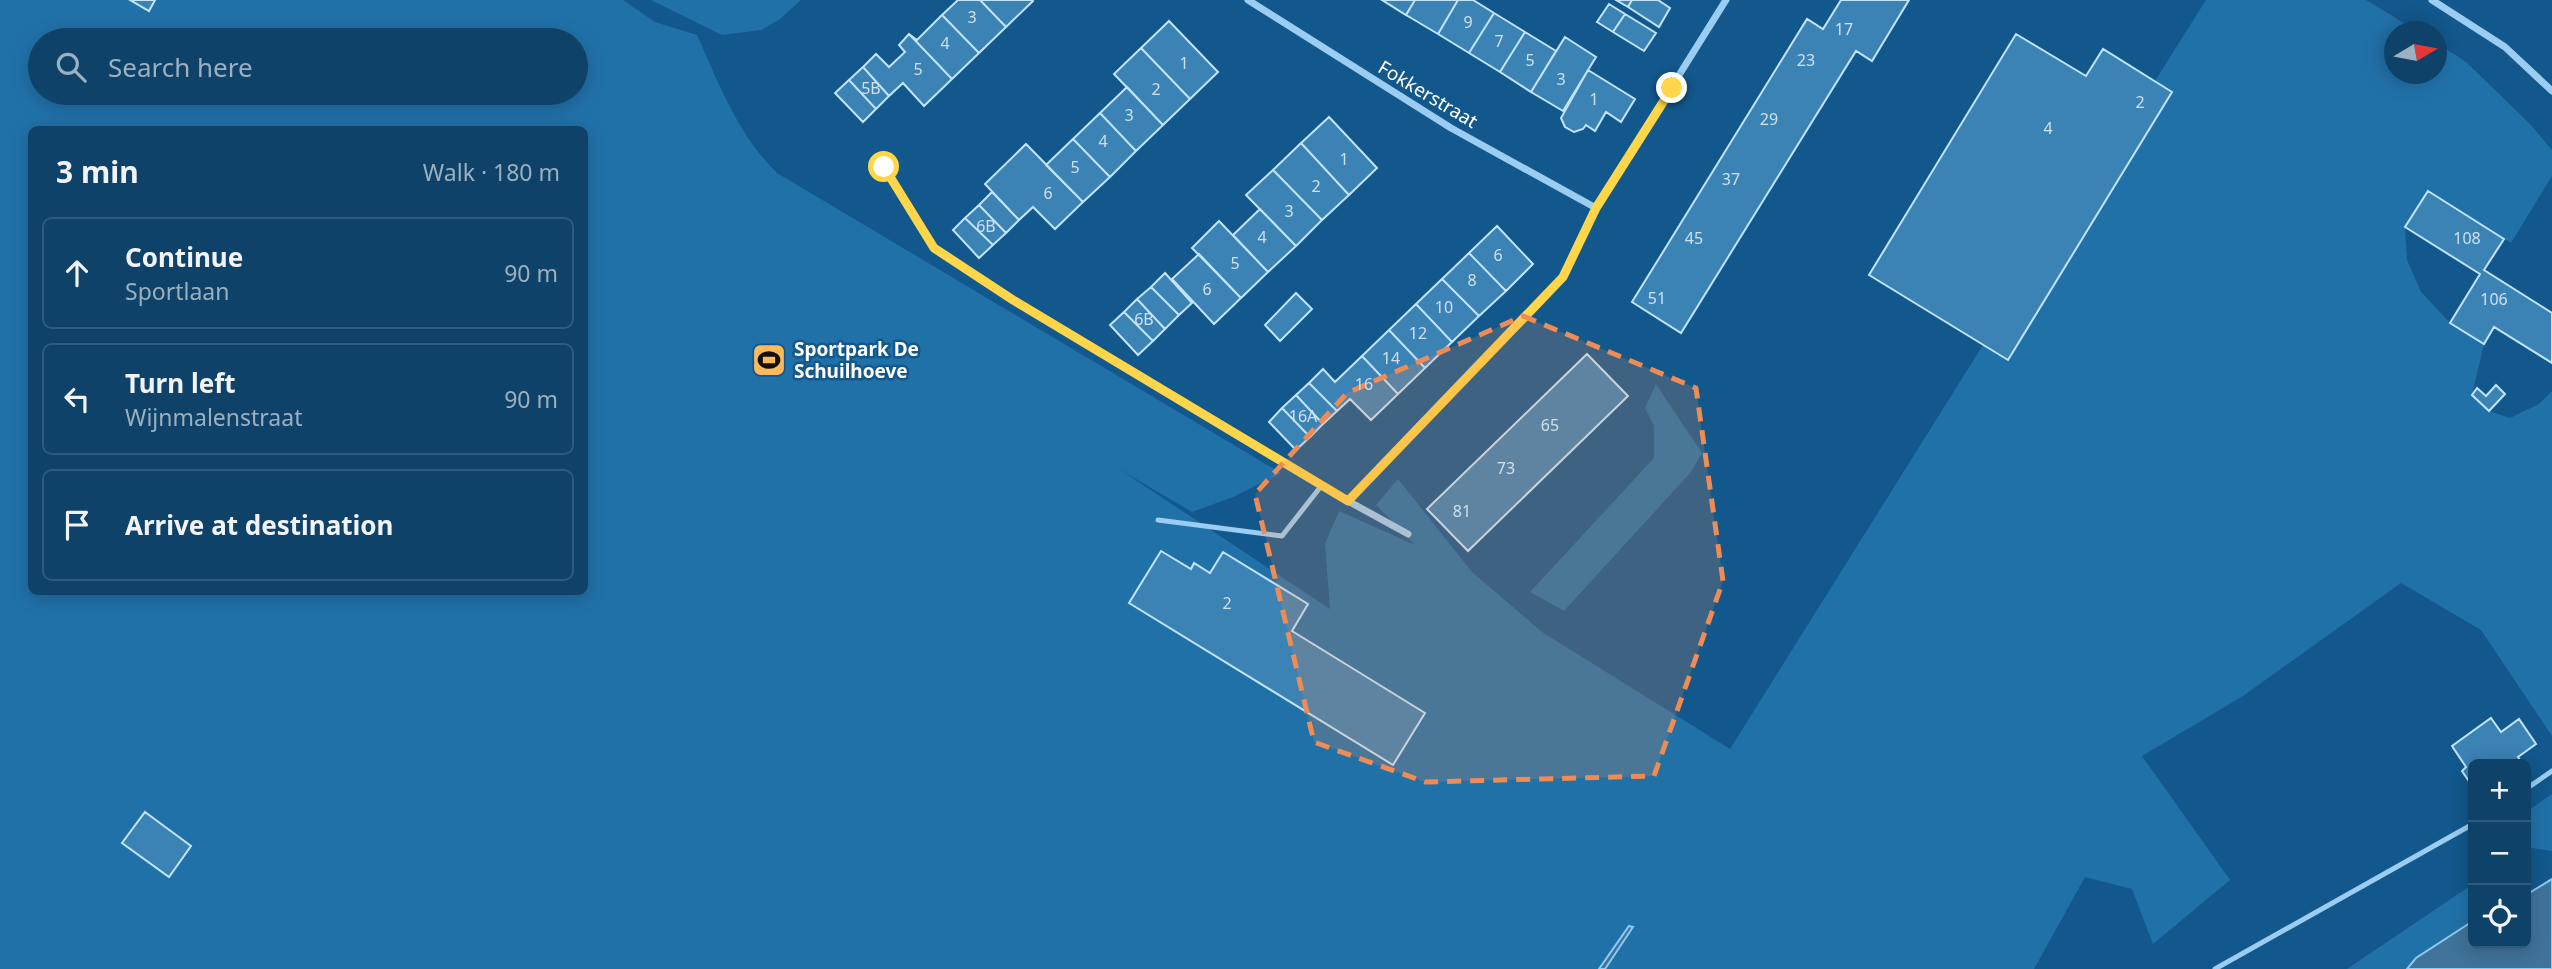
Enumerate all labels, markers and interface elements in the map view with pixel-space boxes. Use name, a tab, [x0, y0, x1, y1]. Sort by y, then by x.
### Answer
house number: 3	[967, 6, 977, 28]
house number: 9	[1463, 11, 1473, 33]
house number: 17	[1835, 18, 1853, 40]
north arrow	[2384, 21, 2447, 84]
search box	[28, 28, 588, 105]
house number: 7	[1494, 30, 1504, 52]
house number: 4	[940, 32, 950, 54]
icon: search	[52, 48, 90, 86]
text: Search here	[108, 49, 253, 85]
house number: 5	[1525, 49, 1535, 71]
house number: 23	[1797, 49, 1815, 71]
house number: 1	[1179, 52, 1189, 74]
street label: Fokkerstraat	[1373, 54, 1483, 134]
house number: 5	[913, 58, 923, 80]
house number: 3	[1556, 68, 1566, 90]
route end	[1656, 72, 1687, 103]
house number: 5B	[861, 77, 881, 99]
house number: 2	[1151, 78, 1161, 100]
house number: 1	[1589, 88, 1599, 110]
house number: 2	[2135, 91, 2145, 113]
house number: 3	[1124, 104, 1134, 126]
house number: 29	[1760, 108, 1778, 130]
house number: 4	[2043, 117, 2053, 139]
house number: 4	[1098, 130, 1108, 152]
house number: 1	[1339, 148, 1349, 170]
text: 3 min	[56, 151, 139, 192]
route start	[868, 151, 899, 182]
text: Walk · 180 m	[423, 156, 560, 188]
house number: 5	[1070, 156, 1080, 178]
house number: 37	[1722, 168, 1740, 190]
house number: 2	[1311, 175, 1321, 197]
house number: 6	[1043, 182, 1053, 204]
house number: 3	[1284, 200, 1294, 222]
house number: 6B	[976, 215, 996, 237]
house number: 4	[1257, 226, 1267, 248]
house number: 45	[1685, 227, 1703, 249]
house number: 108	[2453, 227, 2481, 249]
text: Continue	[125, 239, 243, 275]
house number: 6	[1493, 244, 1503, 266]
house number: 5	[1230, 252, 1240, 274]
icon: ahead	[58, 254, 96, 292]
text: 90 m	[504, 257, 558, 289]
house number: 8	[1467, 269, 1477, 291]
text: Sportlaan	[125, 275, 229, 307]
house number: 6	[1202, 278, 1212, 300]
house number: 51	[1648, 287, 1666, 309]
house number: 106	[2480, 288, 2508, 310]
house number: 10	[1435, 296, 1453, 318]
house number: 6B	[1134, 308, 1154, 330]
house number: 12	[1409, 322, 1427, 344]
place label: Sportpark De Schuilhoeve	[794, 336, 919, 384]
sports icon: Sportpark De Schuilhoeve	[750, 341, 788, 379]
house number: 14	[1382, 347, 1400, 369]
text: Turn left	[125, 365, 236, 401]
house number: 16	[1355, 373, 1373, 395]
icon: left	[58, 380, 96, 418]
text: 90 m	[504, 383, 558, 415]
text: Wijnmalenstraat	[125, 401, 302, 433]
house number: 16A	[1289, 405, 1318, 427]
house number: 65	[1541, 414, 1559, 436]
house number: 73	[1497, 457, 1515, 479]
house number: 81	[1453, 500, 1471, 522]
icon: arrive	[58, 506, 96, 544]
text: Arrive at destination	[125, 507, 394, 543]
house number: 2	[1222, 592, 1232, 614]
map controls	[2468, 759, 2531, 948]
button: +	[2468, 759, 2531, 822]
button: −	[2468, 822, 2531, 885]
button: locate	[2468, 885, 2531, 948]

